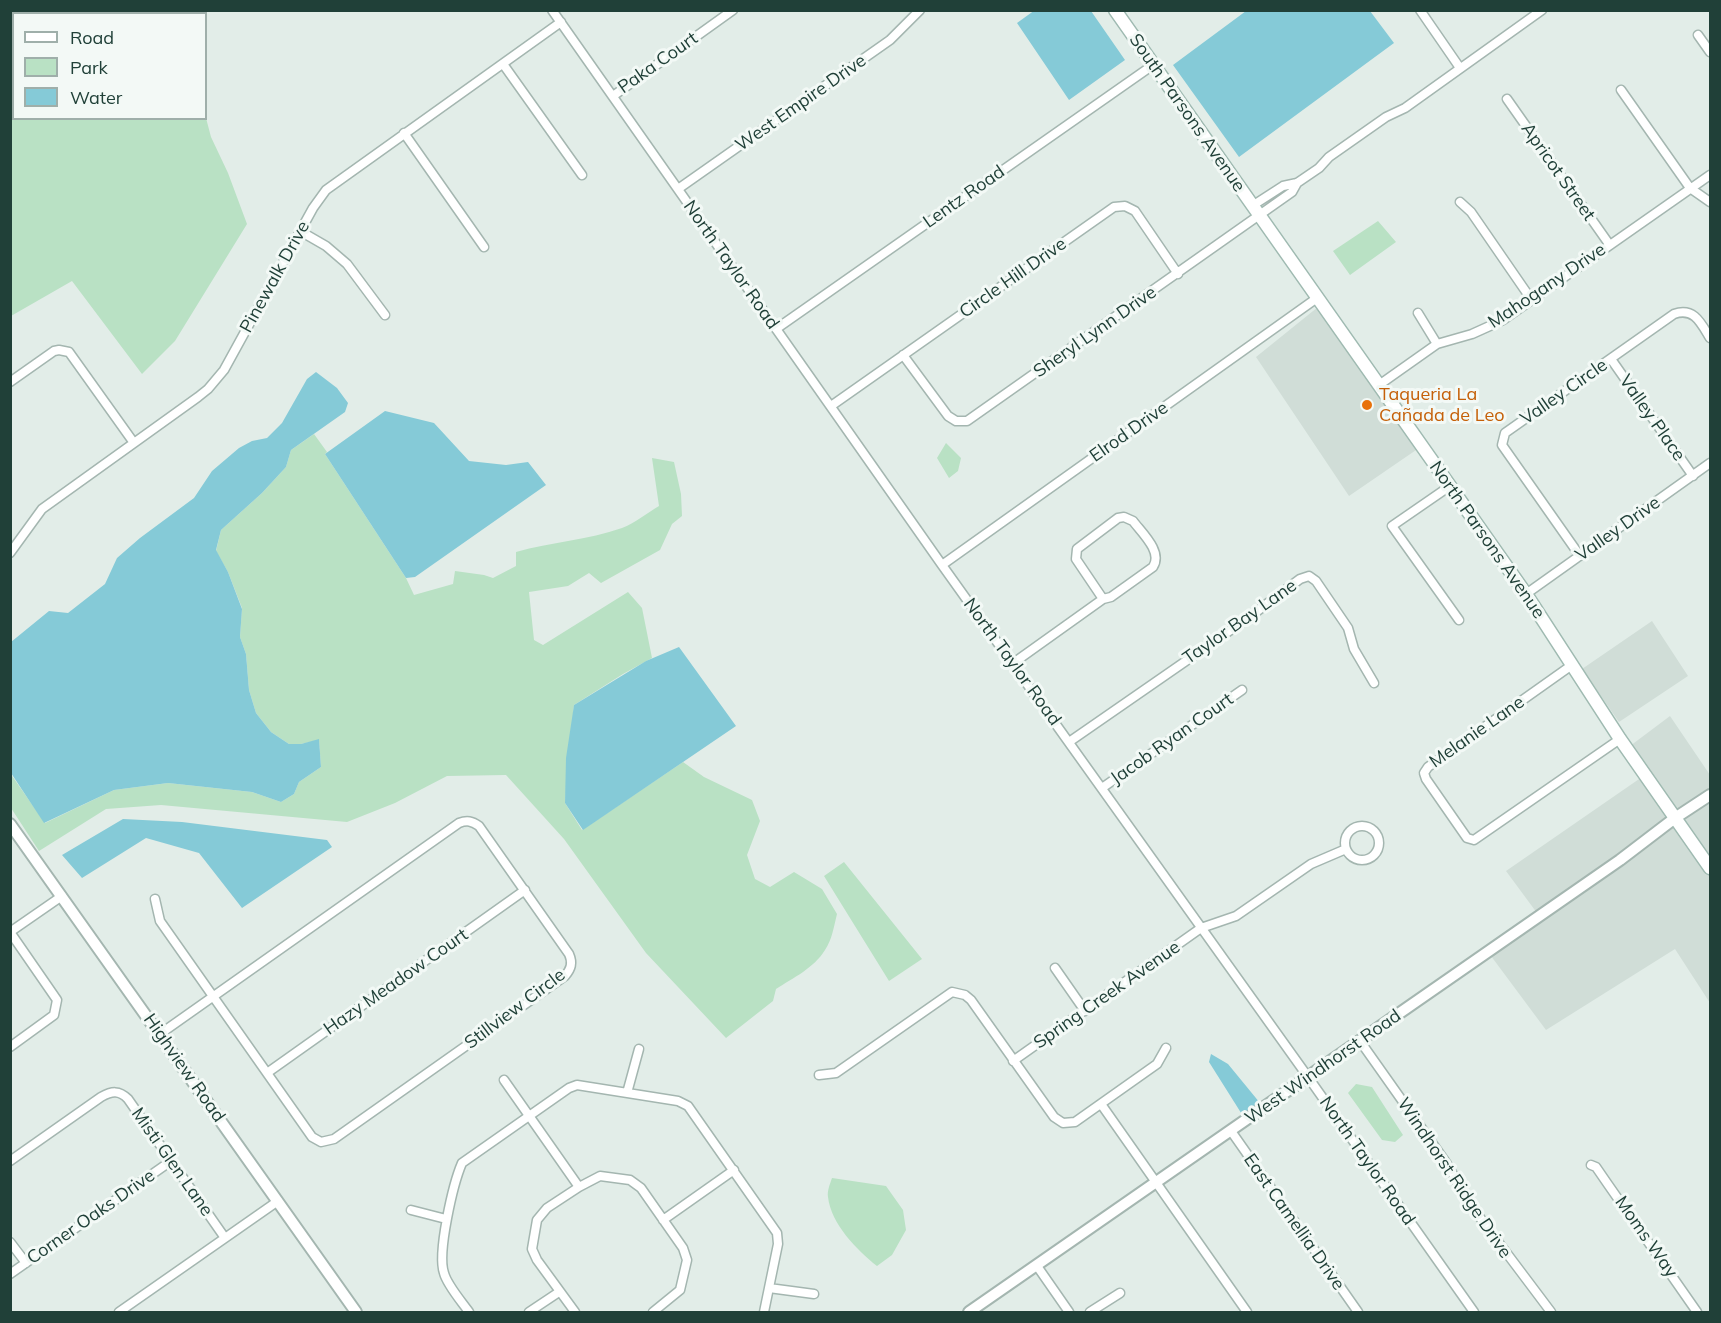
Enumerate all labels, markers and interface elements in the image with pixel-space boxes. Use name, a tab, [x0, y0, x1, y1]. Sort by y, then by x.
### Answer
legend	[12, 12, 207, 120]
text: Road	[70, 26, 114, 49]
street label: Paka Court	[614, 28, 702, 98]
street label: South Parsons Avenue	[1124, 30, 1250, 196]
street label: West Empire Drive	[732, 50, 870, 156]
text: Park	[70, 56, 108, 79]
text: Water	[70, 86, 122, 109]
street label: Apricot Street	[1516, 119, 1600, 225]
street label: Lentz Road	[919, 161, 1009, 233]
street label: North Taylor Road	[679, 197, 783, 333]
street label: Pinewalk Drive	[235, 217, 315, 337]
street label: Circle Hill Drive	[955, 233, 1071, 323]
street label: Mahogany Drive	[1484, 239, 1610, 333]
street label: Sheryl Lynn Drive	[1029, 282, 1161, 382]
street label: Valley Circle	[1517, 354, 1611, 430]
street label: Valley Place	[1614, 371, 1690, 465]
place label: Taqueria La Cañada de Leo	[1379, 384, 1505, 426]
street label: Elrod Drive	[1086, 397, 1172, 467]
marker: Taqueria La Cañada de Leo	[1360, 398, 1374, 412]
street label: North Parsons Avenue	[1425, 457, 1549, 623]
street label: Valley Drive	[1572, 492, 1664, 566]
street label: Taylor Bay Lane	[1179, 575, 1301, 669]
street label: North Taylor Road	[959, 594, 1065, 730]
street label: Jacob Ryan Court	[1107, 689, 1237, 789]
street label: Melanie Lane	[1426, 691, 1528, 773]
street label: Hazy Meadow Court	[320, 924, 472, 1040]
street label: Spring Creek Avenue	[1030, 936, 1184, 1054]
street label: Stillview Circle	[461, 964, 569, 1054]
street label: West Windhorst Road	[1241, 1005, 1405, 1129]
street label: Highview Road	[139, 1010, 229, 1126]
street label: North Taylor Road	[1315, 1093, 1419, 1229]
street label: Windhorst Ridge Drive	[1392, 1094, 1516, 1262]
street label: Misti Glen Lane	[127, 1104, 217, 1220]
street label: East Camellia Drive	[1239, 1150, 1349, 1294]
street label: Corner Oaks Drive	[23, 1165, 159, 1269]
street label: Moms Way	[1610, 1192, 1682, 1282]

